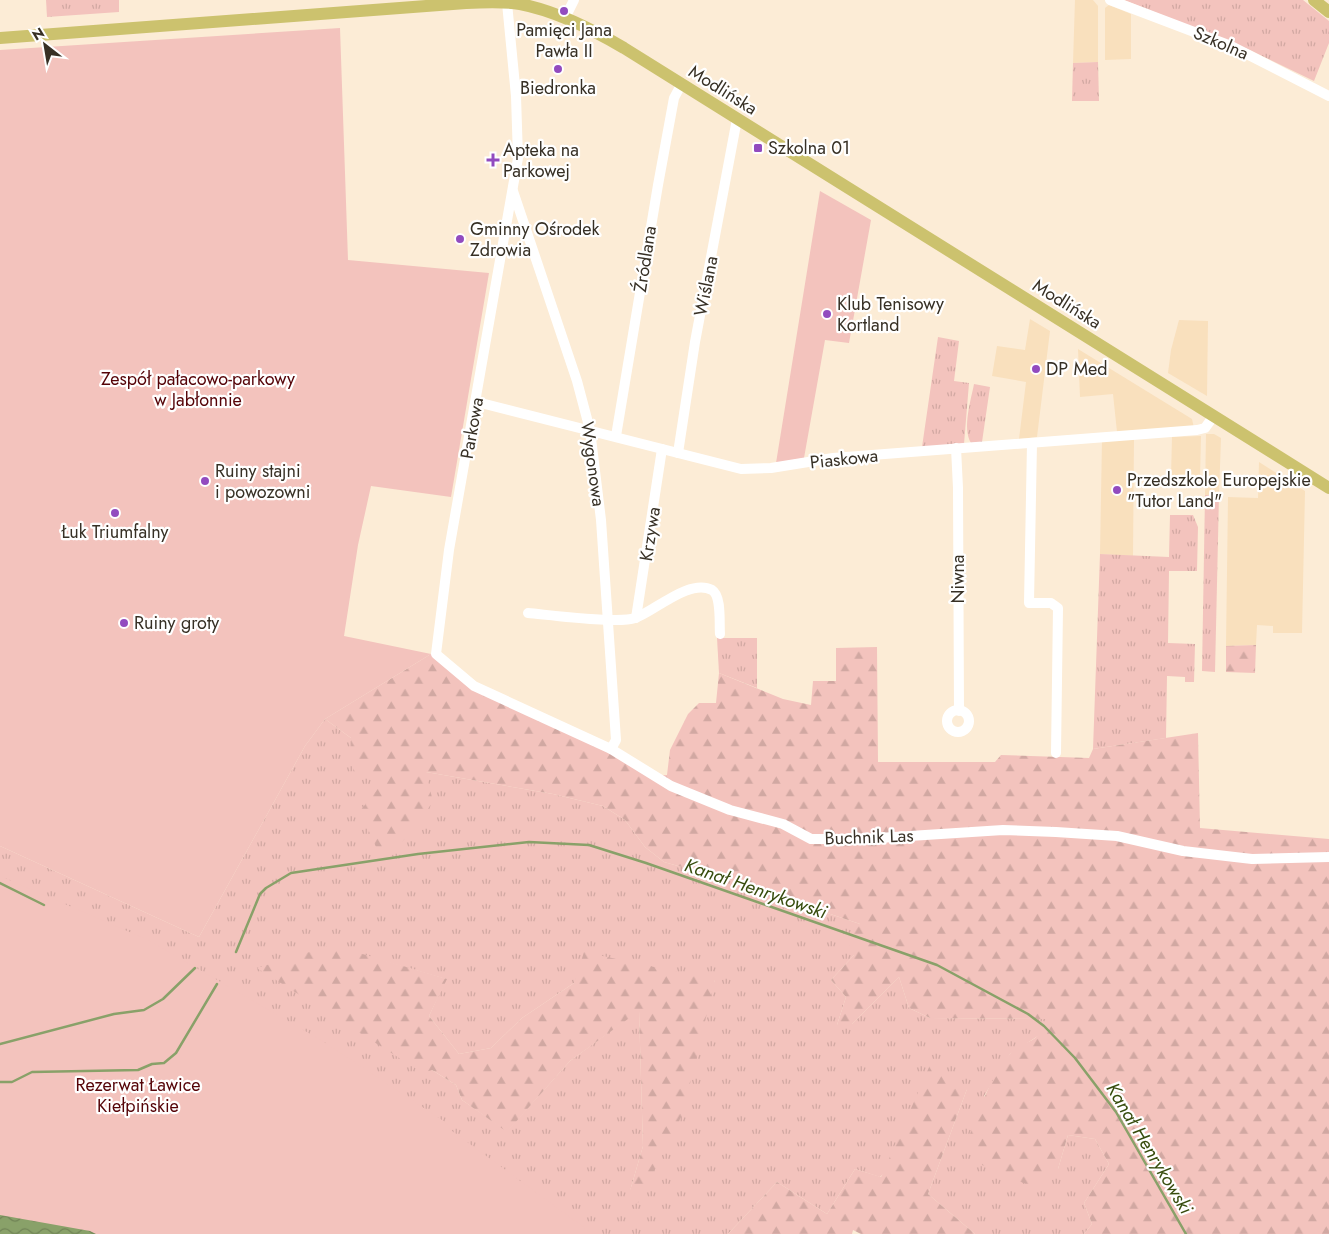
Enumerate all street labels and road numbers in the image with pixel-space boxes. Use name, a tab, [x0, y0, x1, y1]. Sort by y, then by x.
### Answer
street label: Szkolna	[1189, 20, 1253, 66]
street label: Modlińska	[684, 59, 762, 121]
street label: Źródlana	[627, 224, 663, 294]
street label: Wiślana	[687, 254, 725, 318]
street label: Modlińska	[1028, 273, 1106, 335]
street label: Parkowa	[454, 395, 490, 461]
street label: Wygonowa	[574, 420, 612, 508]
street label: Piaskowa	[809, 442, 879, 476]
street label: Krzywa	[633, 505, 667, 563]
street label: Niwna	[945, 555, 971, 603]
street label: Buchnik Las	[824, 822, 914, 852]

